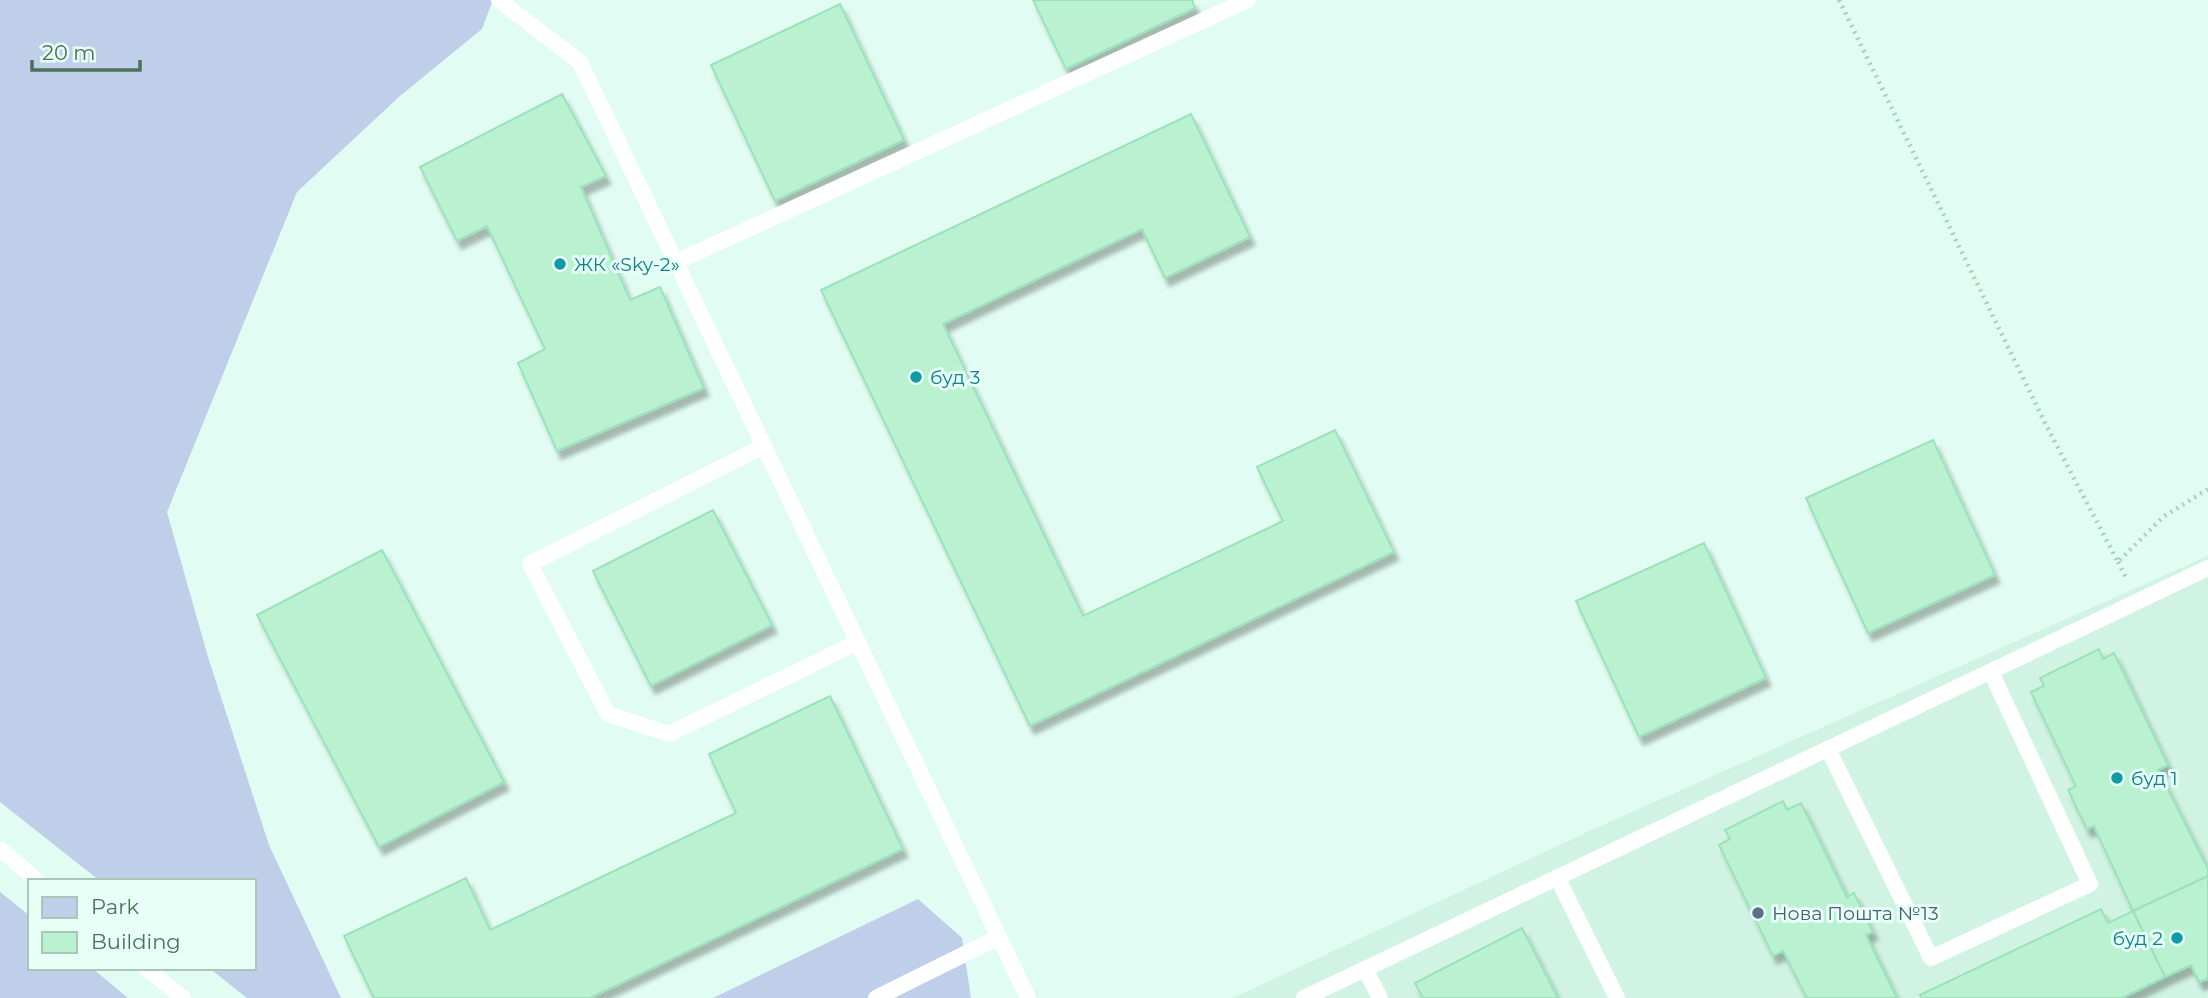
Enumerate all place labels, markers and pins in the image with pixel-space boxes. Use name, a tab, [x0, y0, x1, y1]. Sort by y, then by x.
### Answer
place label: ЖК «Sky-2»	[574, 253, 680, 276]
marker: ЖК «Sky-2»	[552, 256, 568, 272]
place label: буд 3	[930, 366, 980, 389]
marker: буд 3	[908, 369, 924, 385]
place label: буд 1	[2131, 767, 2178, 790]
marker: буд 1	[2109, 770, 2125, 786]
place label: Нова Пошта №13	[1772, 902, 1939, 925]
marker: Нова Пошта №13	[1750, 905, 1766, 921]
place label: буд 2	[2112, 927, 2163, 950]
marker: буд 2	[2169, 930, 2185, 946]

